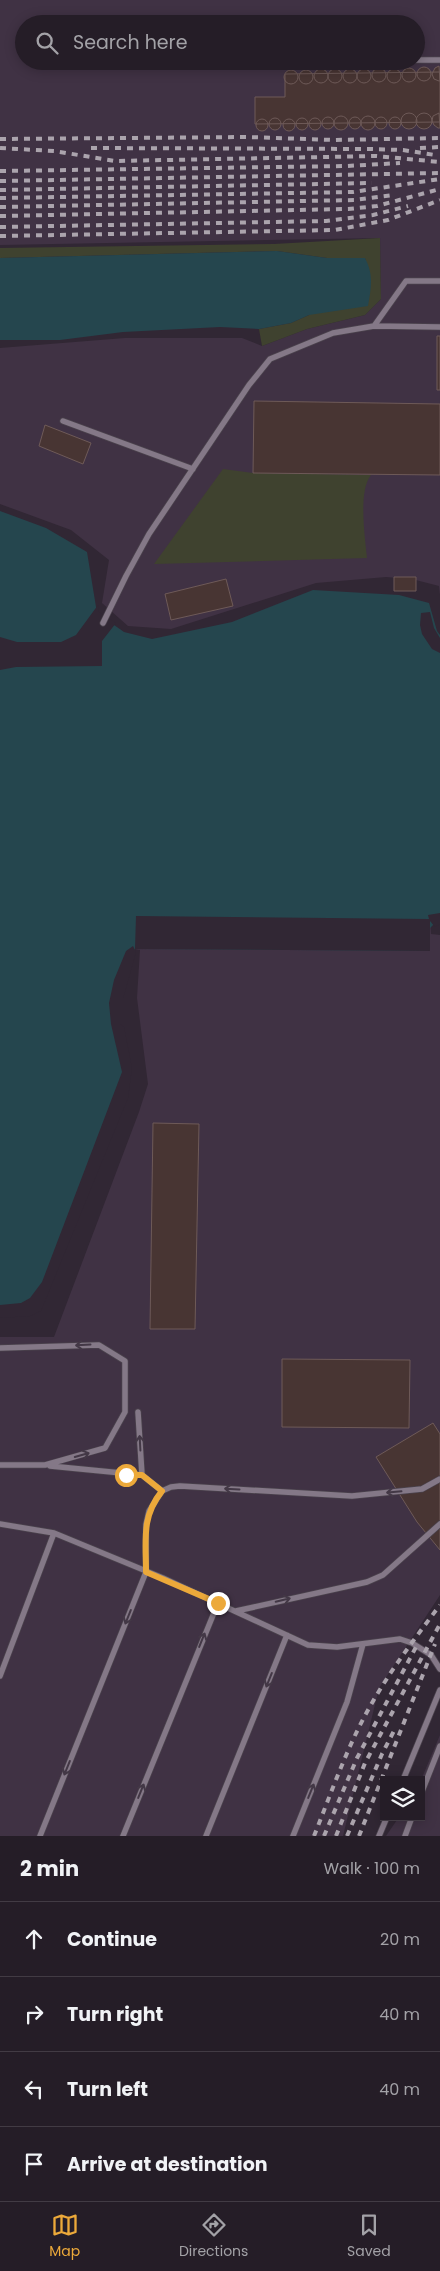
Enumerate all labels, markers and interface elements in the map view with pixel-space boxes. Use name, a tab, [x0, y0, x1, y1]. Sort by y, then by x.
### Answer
search box	[15, 15, 425, 70]
icon: search	[33, 29, 61, 57]
text: Search here	[73, 29, 187, 56]
one-way arrow	[75, 1341, 91, 1350]
one-way arrow	[135, 1436, 144, 1452]
one-way arrow	[74, 1449, 90, 1459]
route start	[115, 1464, 138, 1487]
one-way arrow	[224, 1484, 240, 1493]
one-way arrow	[386, 1487, 402, 1496]
route end	[207, 1592, 230, 1615]
one-way arrow	[275, 1595, 291, 1605]
one-way arrow	[123, 1609, 132, 1624]
one-way arrow	[198, 1633, 208, 1648]
one-way arrow	[264, 1672, 273, 1687]
one-way arrow	[62, 1760, 71, 1775]
map controls	[380, 1776, 425, 1821]
button: layers	[380, 1776, 425, 1821]
one-way arrow	[137, 1784, 146, 1799]
one-way arrow	[307, 1784, 316, 1799]
text: 2 min	[20, 1854, 79, 1883]
text: Walk · 100 m	[323, 1857, 420, 1880]
icon: ahead	[20, 1925, 48, 1953]
text: Continue	[67, 1926, 157, 1953]
text: 20 m	[380, 1928, 420, 1951]
icon: right	[20, 2000, 48, 2028]
text: Turn right	[67, 2001, 163, 2028]
text: 40 m	[379, 2003, 420, 2026]
icon: left	[20, 2075, 48, 2103]
text: Turn left	[67, 2076, 148, 2103]
text: 40 m	[379, 2078, 420, 2101]
icon: arrive	[20, 2150, 48, 2178]
text: Arrive at destination	[67, 2151, 268, 2178]
tab: Map	[49, 2211, 80, 2262]
tab: Directions	[179, 2211, 248, 2262]
tab: Saved	[347, 2211, 391, 2262]

